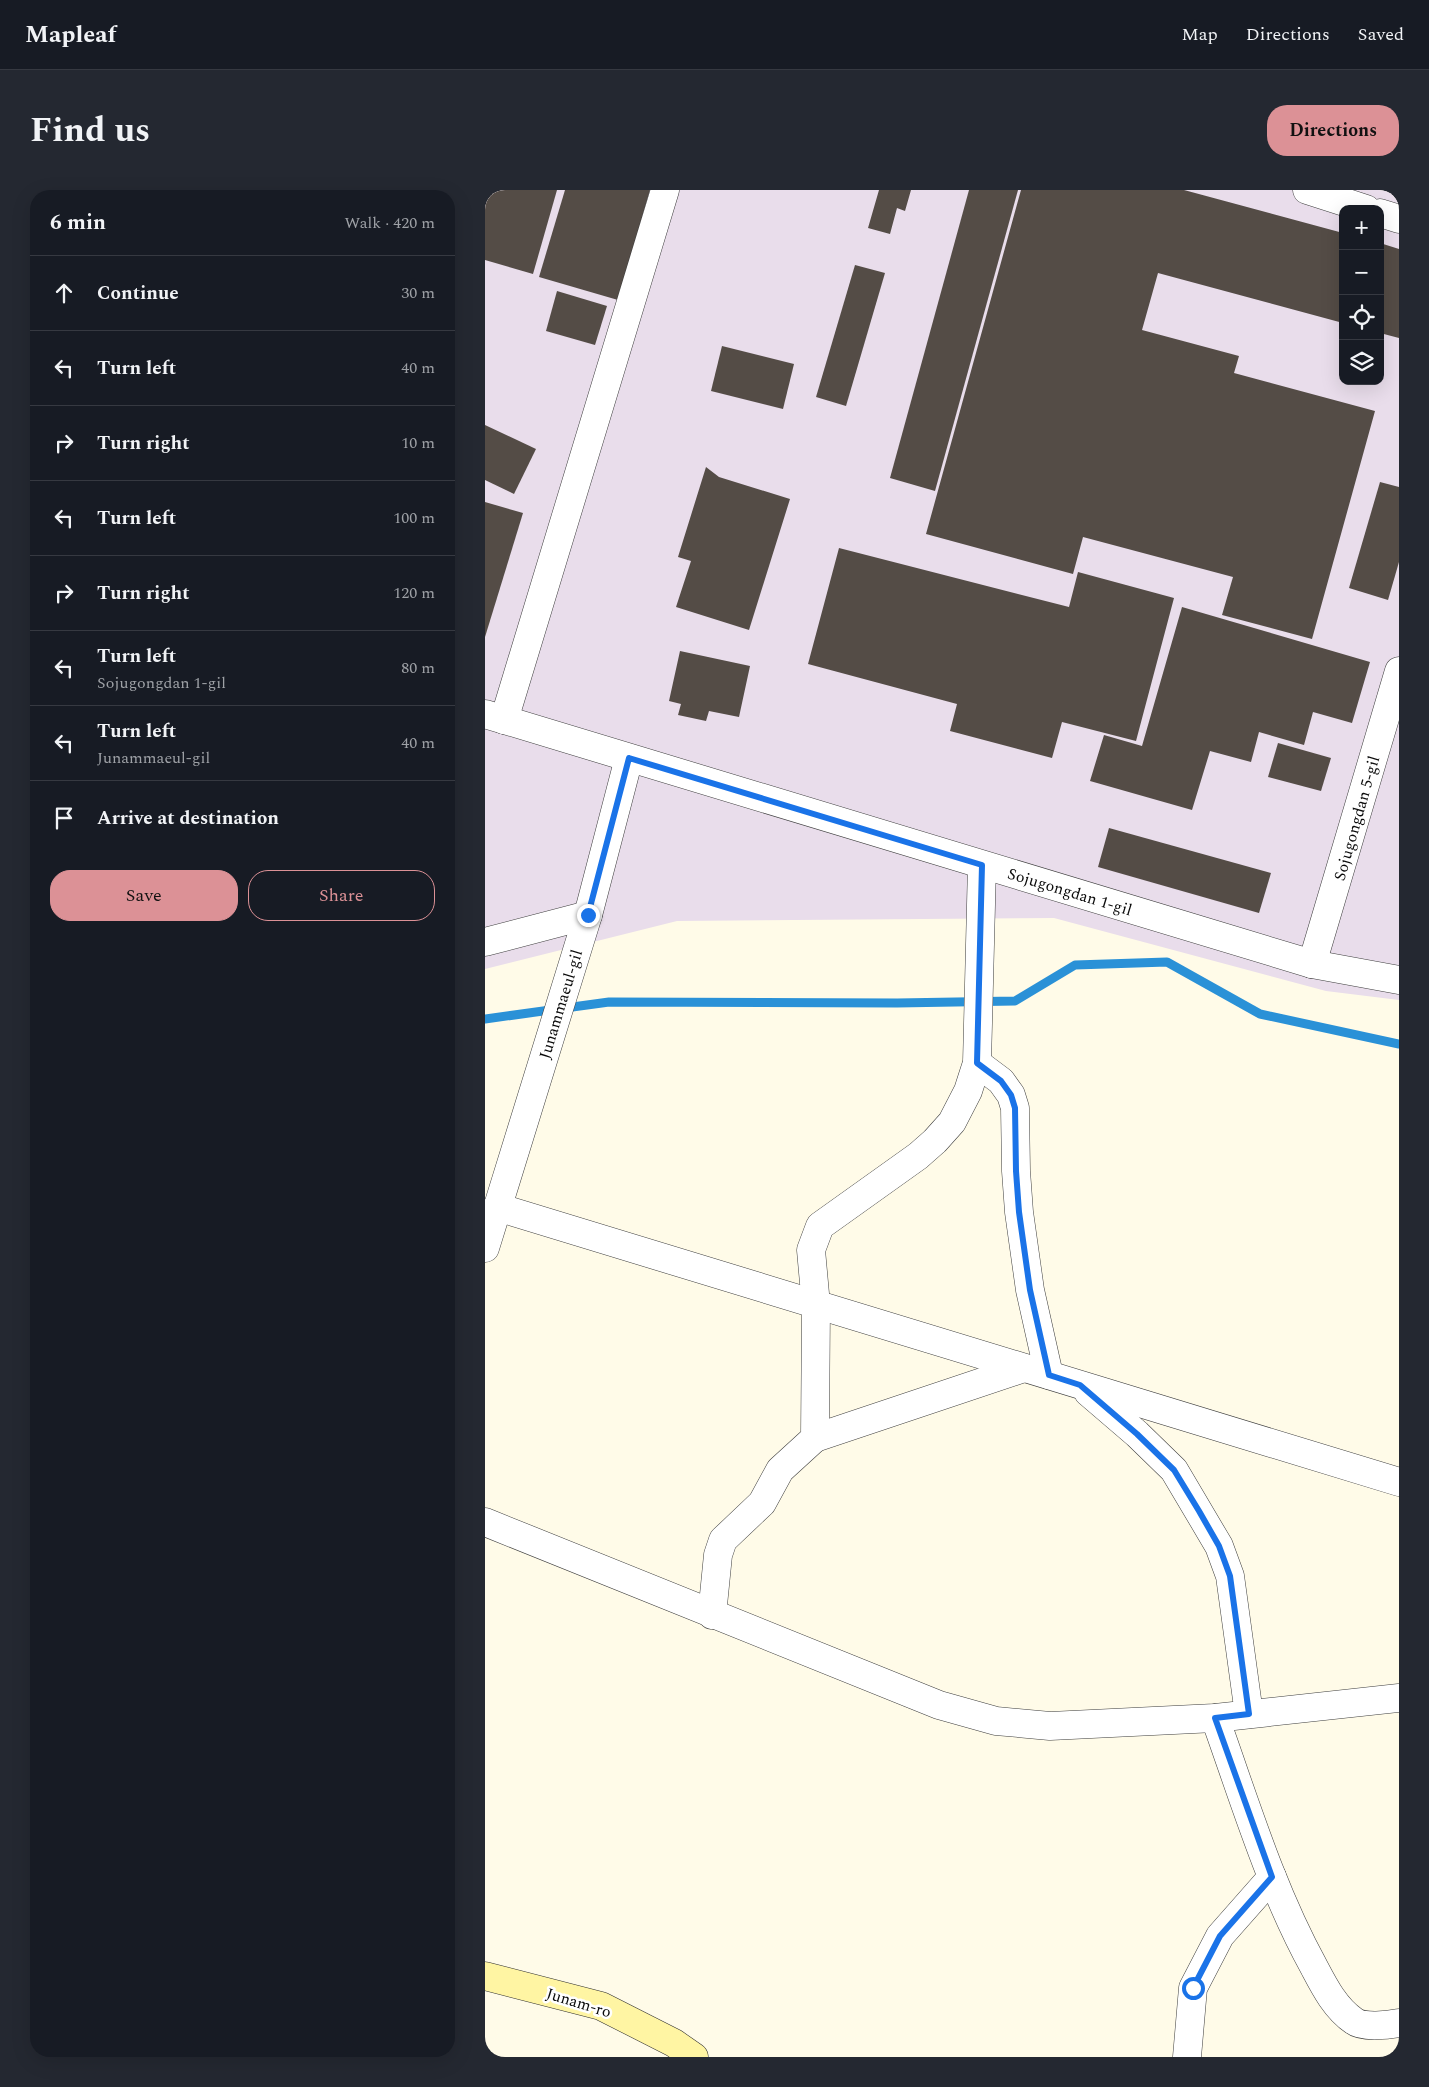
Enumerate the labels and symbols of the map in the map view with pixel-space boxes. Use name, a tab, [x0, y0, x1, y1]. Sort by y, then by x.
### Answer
street label: Sojugongdan 5-gil	[1328, 753, 1386, 884]
street label: Sojugongdan 1-gil	[1005, 862, 1135, 922]
route end	[577, 904, 600, 927]
street label: Junammaeul-gil	[533, 947, 589, 1062]
route start	[1182, 1977, 1205, 2000]
street label: Junam-ro	[543, 1982, 614, 2024]

